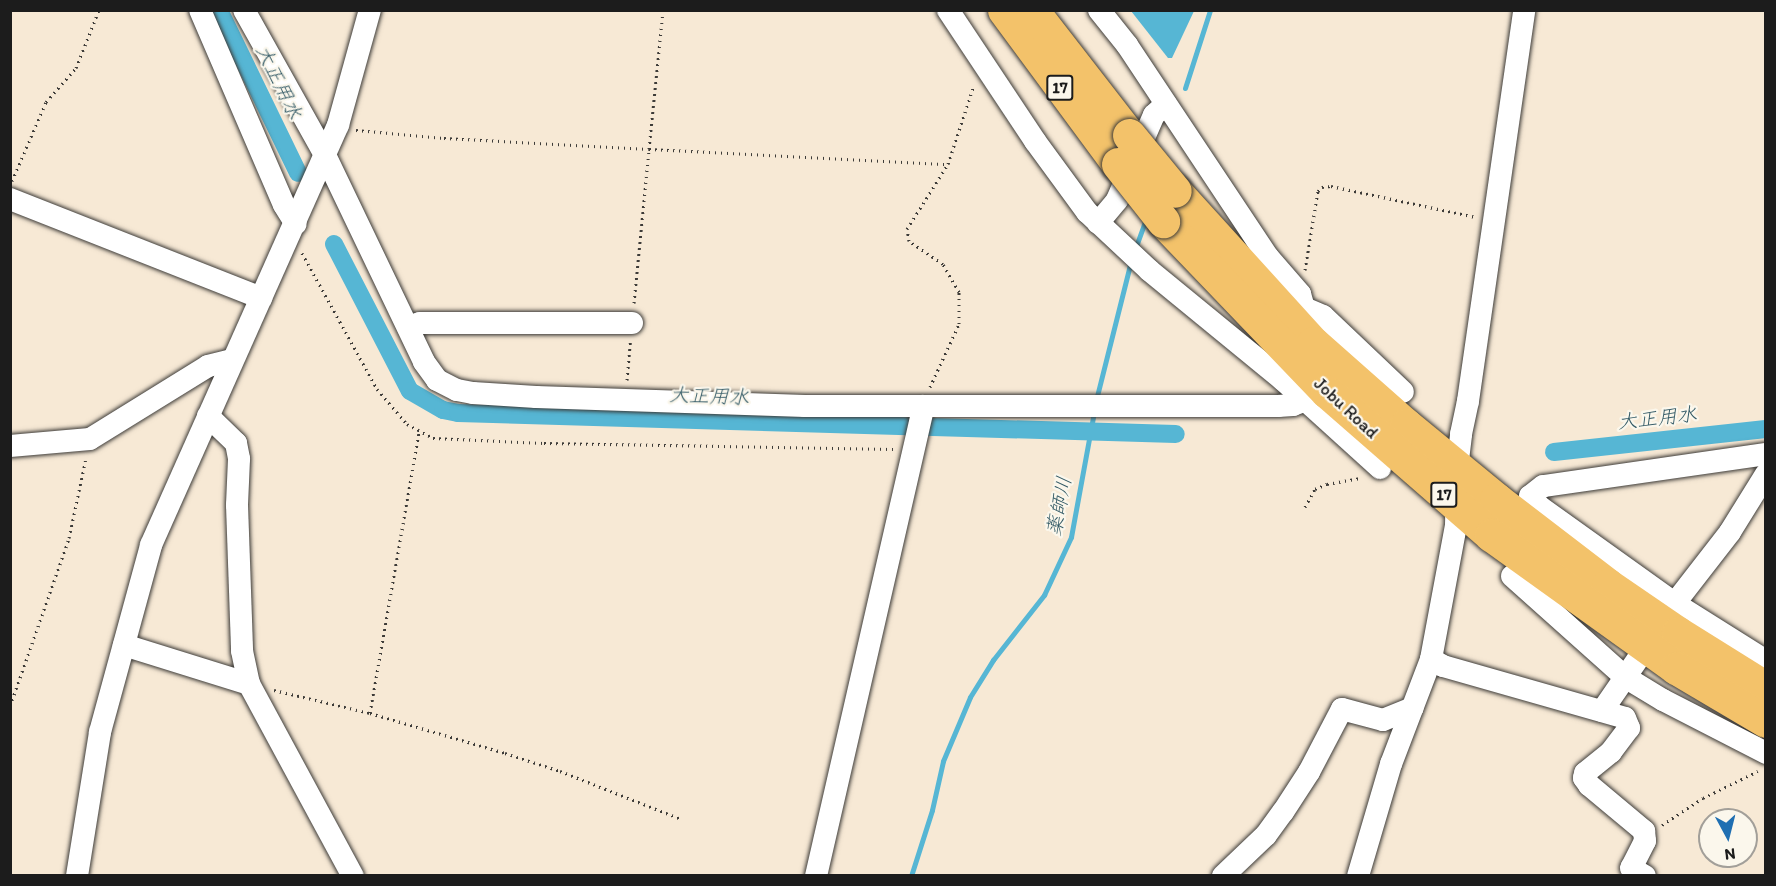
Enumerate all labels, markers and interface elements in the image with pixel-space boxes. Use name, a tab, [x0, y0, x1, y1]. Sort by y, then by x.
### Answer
water label: 大正用水	[251, 41, 307, 123]
road number: 17	[1045, 75, 1075, 101]
street label: Jobu Road	[1310, 373, 1382, 443]
water label: 大正用水	[669, 383, 749, 409]
water label: 大正用水	[1616, 402, 1698, 434]
water label: 薬師川	[1041, 474, 1077, 538]
road number: 17	[1429, 482, 1459, 508]
north arrow	[1698, 808, 1758, 868]
text: N	[1723, 844, 1737, 864]

